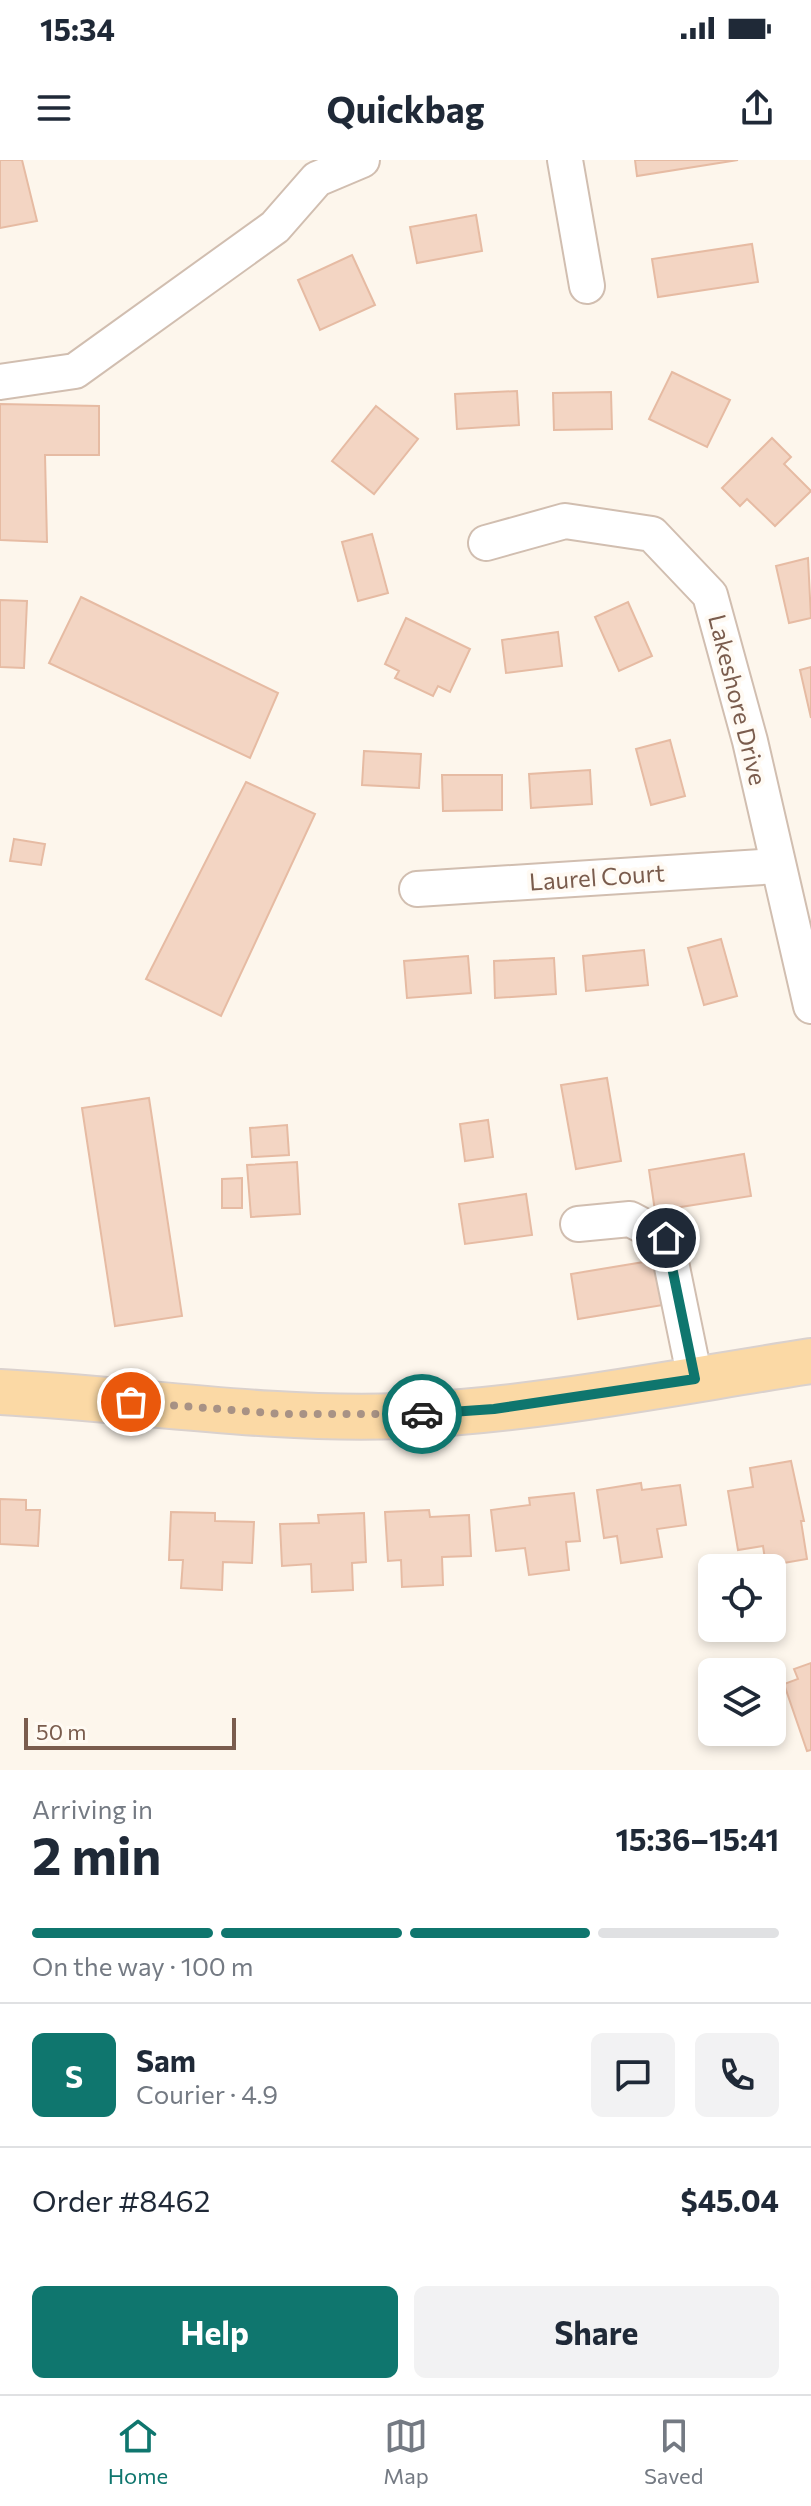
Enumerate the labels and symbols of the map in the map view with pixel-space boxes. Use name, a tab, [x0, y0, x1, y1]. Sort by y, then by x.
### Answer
street label: Lakeshore Drive	[703, 611, 774, 788]
street label: Laurel Court	[528, 857, 666, 896]
pin	[632, 1204, 700, 1272]
pin	[97, 1368, 165, 1436]
courier	[382, 1374, 462, 1454]
scale bar	[24, 1714, 236, 1750]

